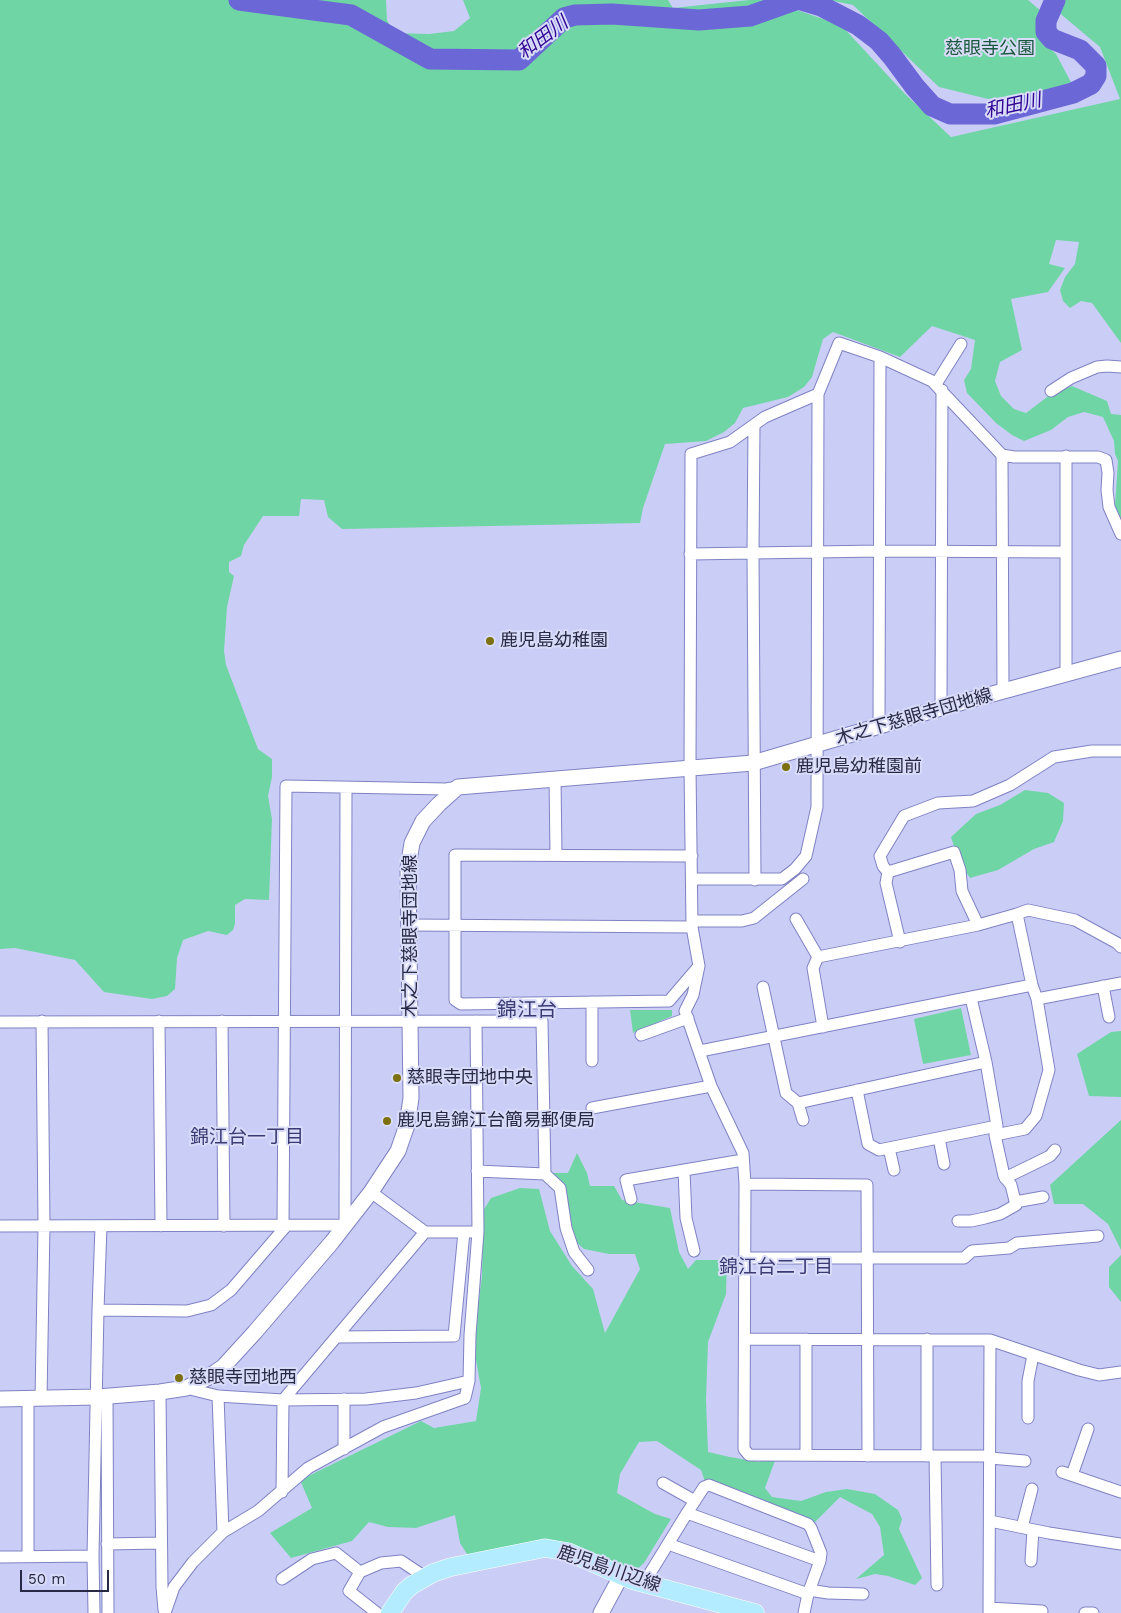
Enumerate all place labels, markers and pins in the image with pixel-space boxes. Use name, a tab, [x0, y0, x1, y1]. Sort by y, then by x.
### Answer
place label: 鹿児島幼稚園	[500, 630, 608, 652]
marker: 鹿児島幼稚園	[484, 635, 496, 647]
place label: 鹿児島幼稚園前	[796, 756, 922, 778]
marker: 鹿児島幼稚園前	[780, 761, 792, 773]
place label: 慈眼寺団地中央	[407, 1067, 533, 1089]
marker: 慈眼寺団地中央	[391, 1072, 403, 1084]
place label: 鹿児島錦江台簡易郵便局	[397, 1110, 595, 1132]
marker: 鹿児島錦江台簡易郵便局	[381, 1115, 393, 1127]
place label: 慈眼寺団地西	[189, 1367, 297, 1389]
marker: 慈眼寺団地西	[173, 1372, 185, 1384]

